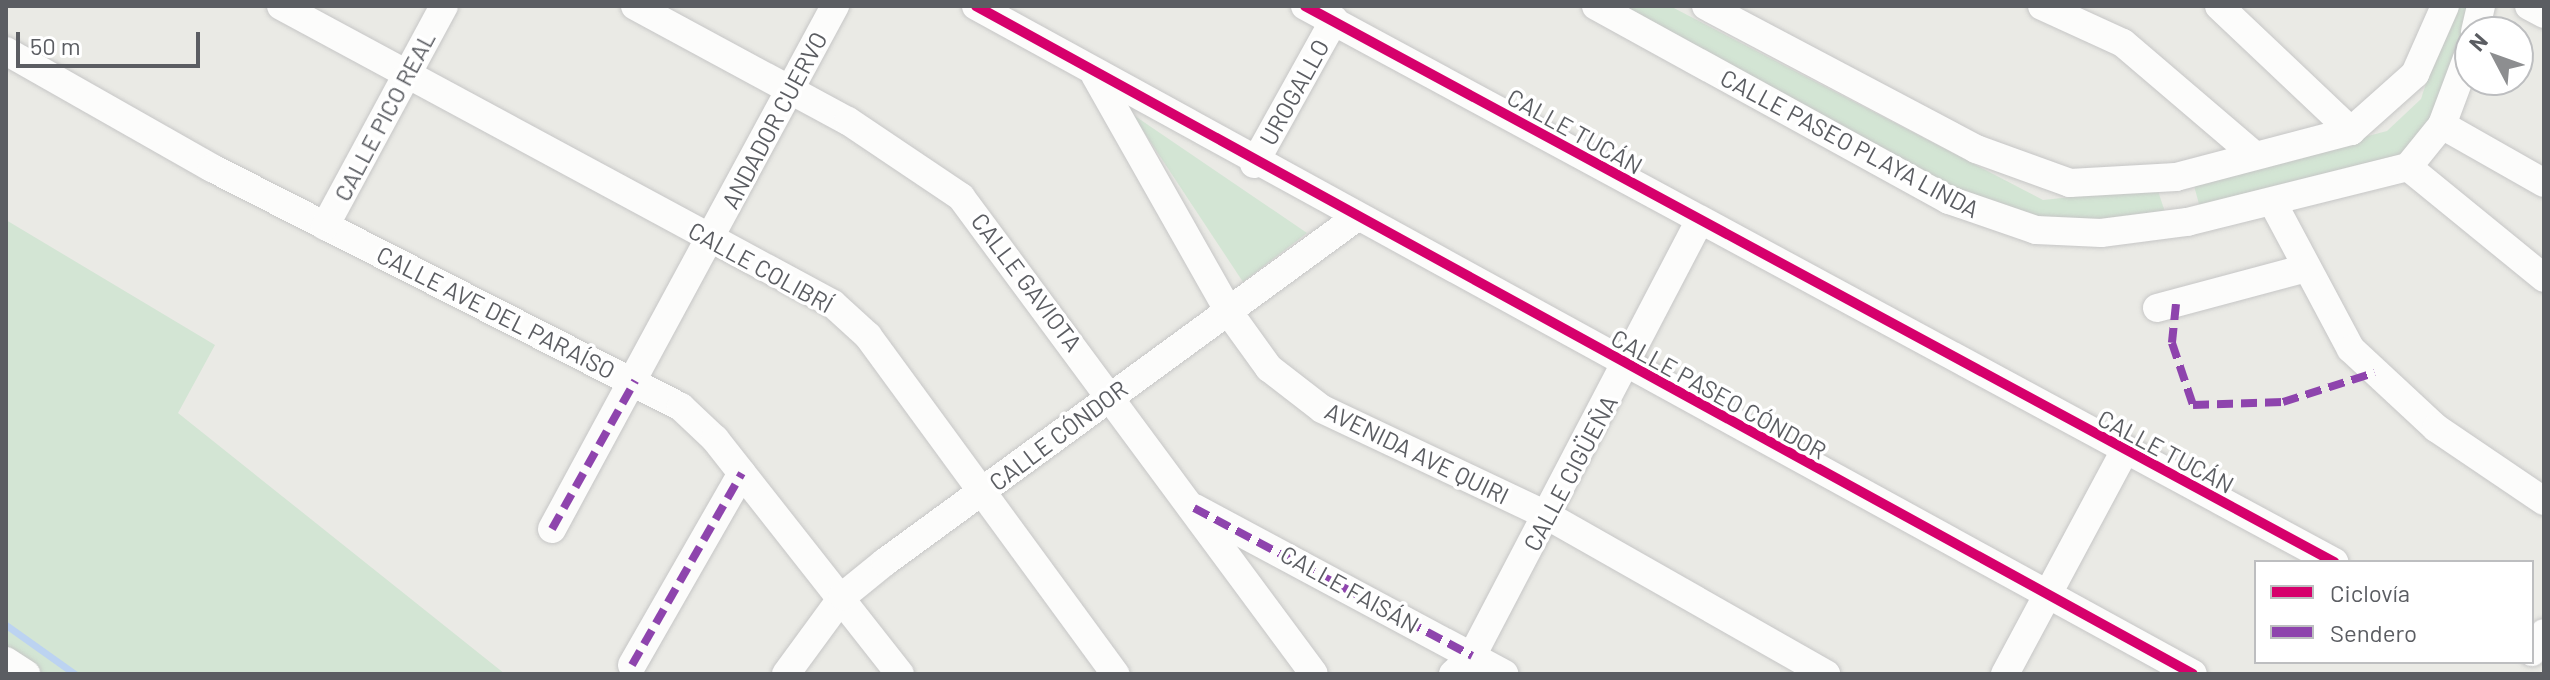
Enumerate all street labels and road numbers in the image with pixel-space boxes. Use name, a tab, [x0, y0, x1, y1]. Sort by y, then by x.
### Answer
street label: CALLE PICO REAL	[327, 26, 441, 206]
street label: ANDADOR CUERVO	[715, 27, 833, 213]
street label: UROGALLO	[1253, 34, 1335, 150]
street label: CALLE PASEO PLAYA LINDA	[1716, 63, 1984, 223]
street label: CALLE TUCÁN	[1502, 82, 1648, 180]
street label: CALLE GAVIOTA	[966, 207, 1088, 357]
street label: CALLE COLIBRÍ	[684, 215, 838, 319]
street label: CALLE AVE DEL PARAÍSO	[372, 239, 620, 385]
street label: CALLE PASEO CÓNDOR	[1607, 323, 1831, 465]
street label: CALLE CÓNDOR	[983, 374, 1133, 496]
street label: CALLE CIGÜEÑA	[1517, 390, 1623, 556]
street label: AVENIDA AVE QUIRI	[1320, 396, 1514, 510]
street label: CALLE TUCÁN	[2093, 403, 2239, 499]
street label: CALLE FAISÁN	[1276, 539, 1424, 639]

